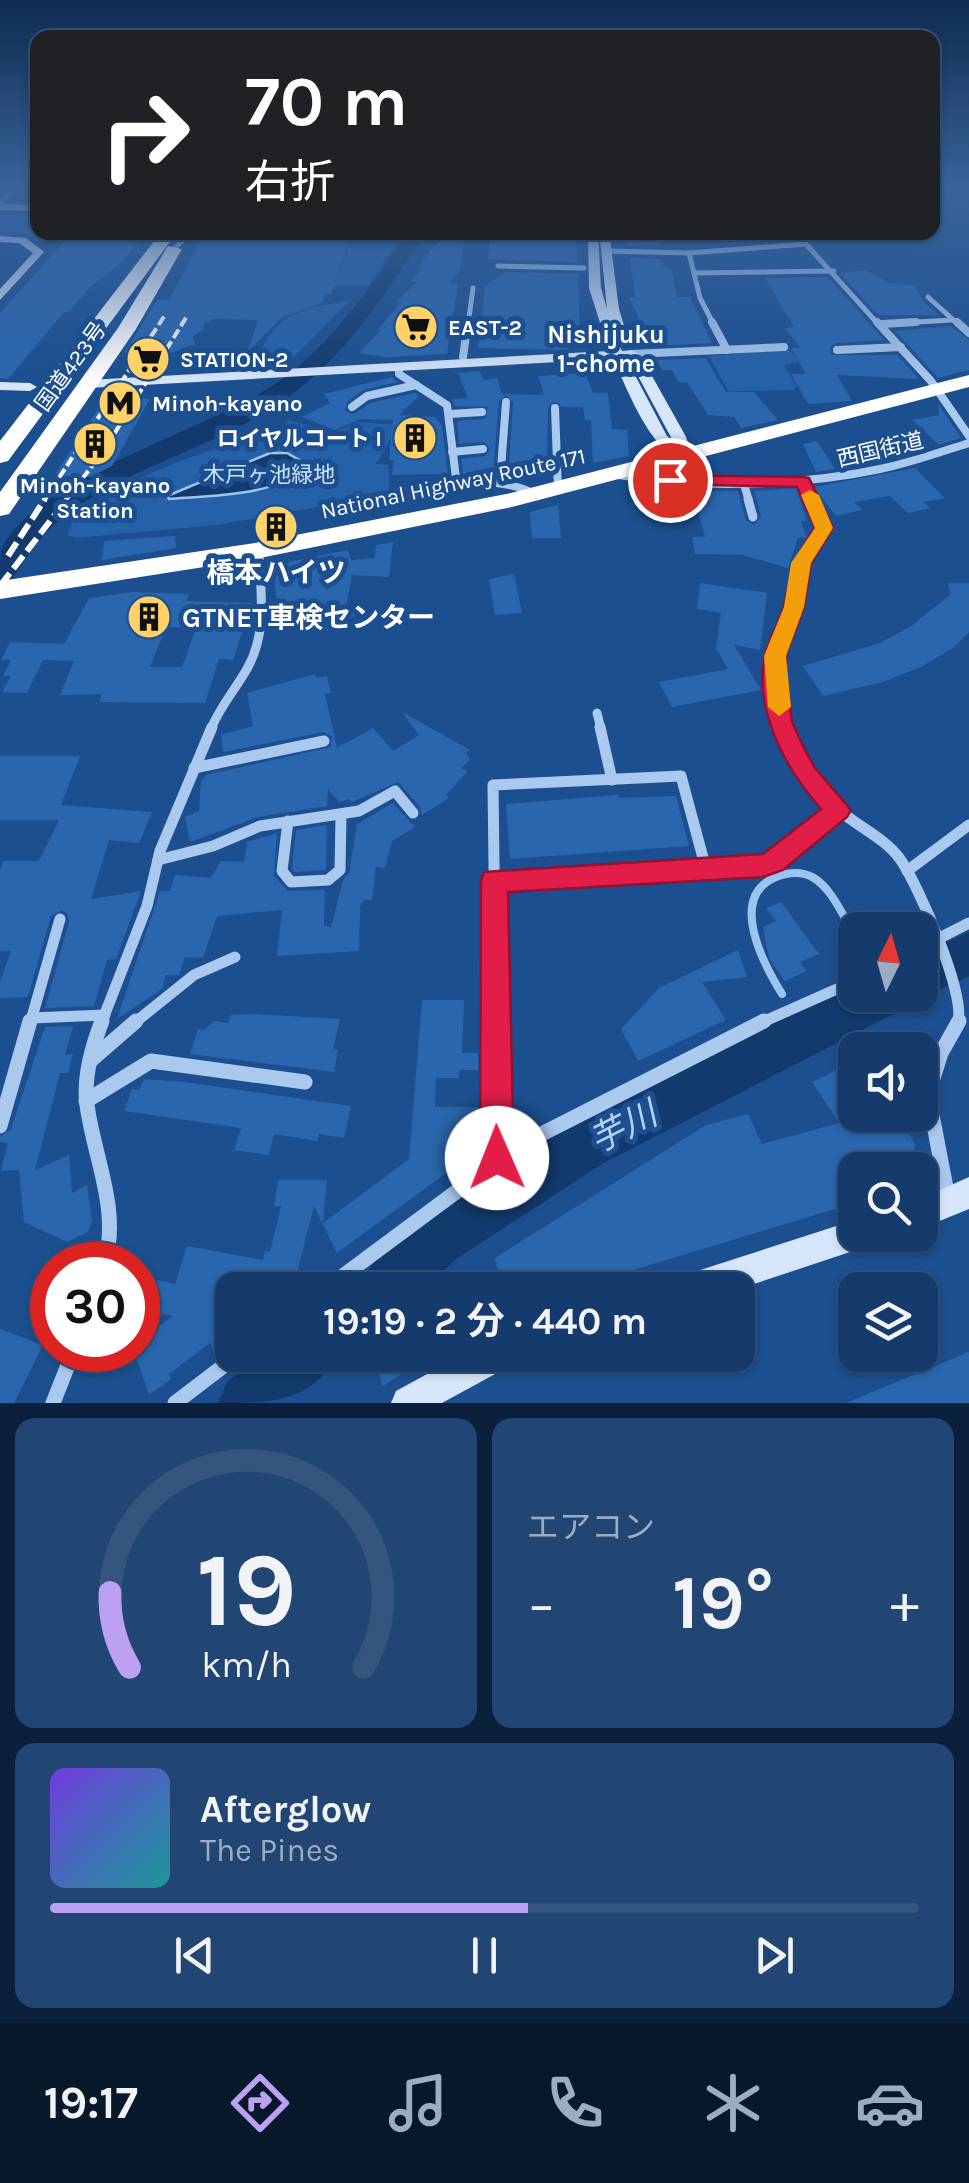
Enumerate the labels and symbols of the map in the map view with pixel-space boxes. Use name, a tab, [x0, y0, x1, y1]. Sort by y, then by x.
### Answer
supermarket icon: EAST-2	[393, 304, 439, 350]
place label: EAST-2	[448, 315, 522, 341]
street label: 国道423号	[30, 317, 112, 416]
district label: Nishijuku 1-chome	[547, 320, 665, 378]
supermarket icon: STATION-2	[125, 336, 171, 382]
place label: STATION-2	[180, 347, 288, 373]
metro station icon: Minoh-kayano	[97, 380, 143, 426]
place label: Minoh-kayano	[152, 391, 303, 417]
building icon: ロイヤルコート I	[392, 415, 438, 461]
building icon: Minoh-kayano Station	[72, 421, 118, 467]
place label: ロイヤルコート I	[217, 426, 382, 452]
street label: 西国街道	[834, 427, 926, 473]
pin	[628, 438, 713, 523]
street label: National Highway Route 171	[319, 443, 588, 525]
park label: 木戸ヶ池緑地	[203, 462, 335, 488]
place label: Minoh-kayano Station	[20, 473, 170, 524]
building icon: 橋本ハイツ	[253, 504, 299, 550]
place label: 橋本ハイツ	[206, 556, 346, 589]
building icon: GTNET車検センター	[126, 594, 172, 640]
place label: GTNET車検センター	[182, 601, 435, 634]
north arrow	[838, 912, 938, 1012]
water label: 芋川	[583, 1091, 667, 1162]
position arrow	[445, 1106, 549, 1210]
speed limit sign: 30	[30, 1242, 160, 1372]

